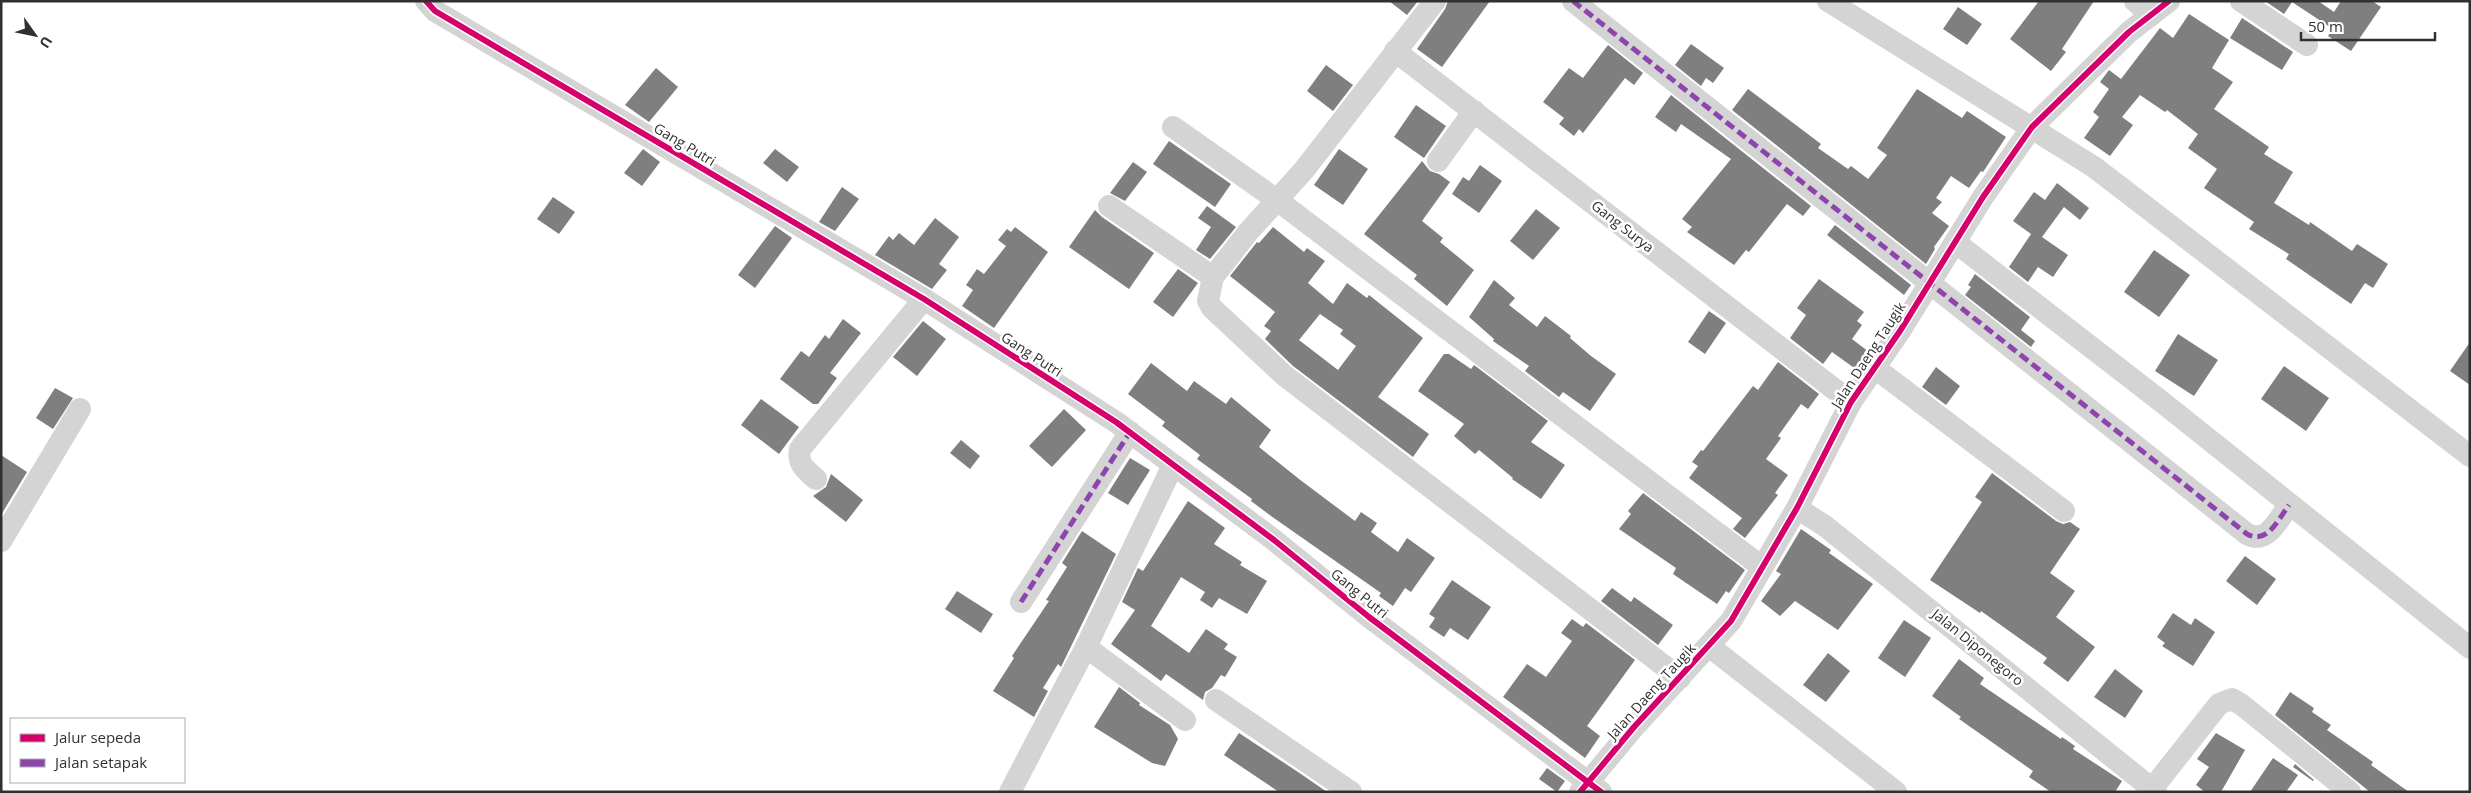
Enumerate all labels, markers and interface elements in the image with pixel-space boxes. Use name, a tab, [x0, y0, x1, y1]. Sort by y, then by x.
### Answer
north arrow	[10, 10, 60, 60]
scale bar	[2301, 10, 2435, 42]
text: 50 m	[2308, 16, 2343, 36]
text: U	[35, 33, 57, 52]
street label: Gang Putri	[651, 118, 719, 170]
street label: Gang Surya	[1588, 196, 1658, 256]
street label: Jalan Daeng Taugik	[1825, 298, 1910, 414]
street label: Gang Putri	[998, 327, 1066, 381]
street label: Gang Putri	[1327, 564, 1393, 622]
street label: Jalan Diponegoro	[1927, 603, 2028, 690]
street label: Jalan Daeng Taugik	[1601, 638, 1700, 745]
legend	[10, 718, 185, 783]
text: Jalur sepeda	[53, 727, 141, 747]
text: Jalan setapak	[53, 752, 147, 772]

